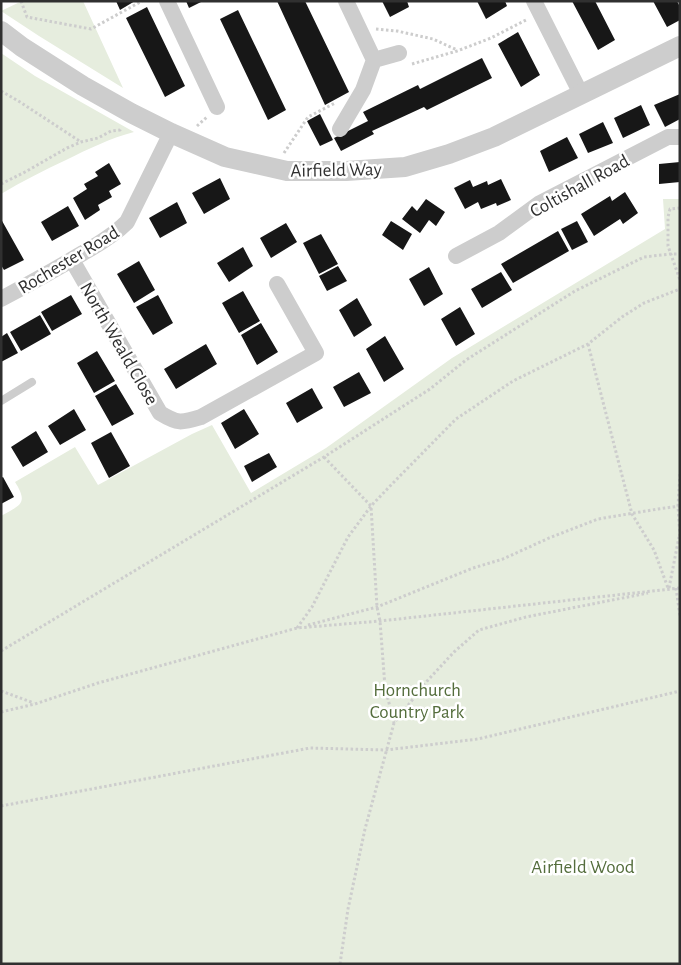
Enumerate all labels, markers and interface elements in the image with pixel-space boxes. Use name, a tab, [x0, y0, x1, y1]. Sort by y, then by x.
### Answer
street label: Coltishall Road	[527, 151, 633, 221]
street label: Airfield Way	[290, 160, 382, 181]
street label: Rochester Road	[15, 223, 123, 298]
street label: North Weald Close	[76, 279, 161, 408]
park label: Hornchurch Country Park	[370, 681, 465, 722]
park label: Airfield Wood	[531, 858, 635, 877]

